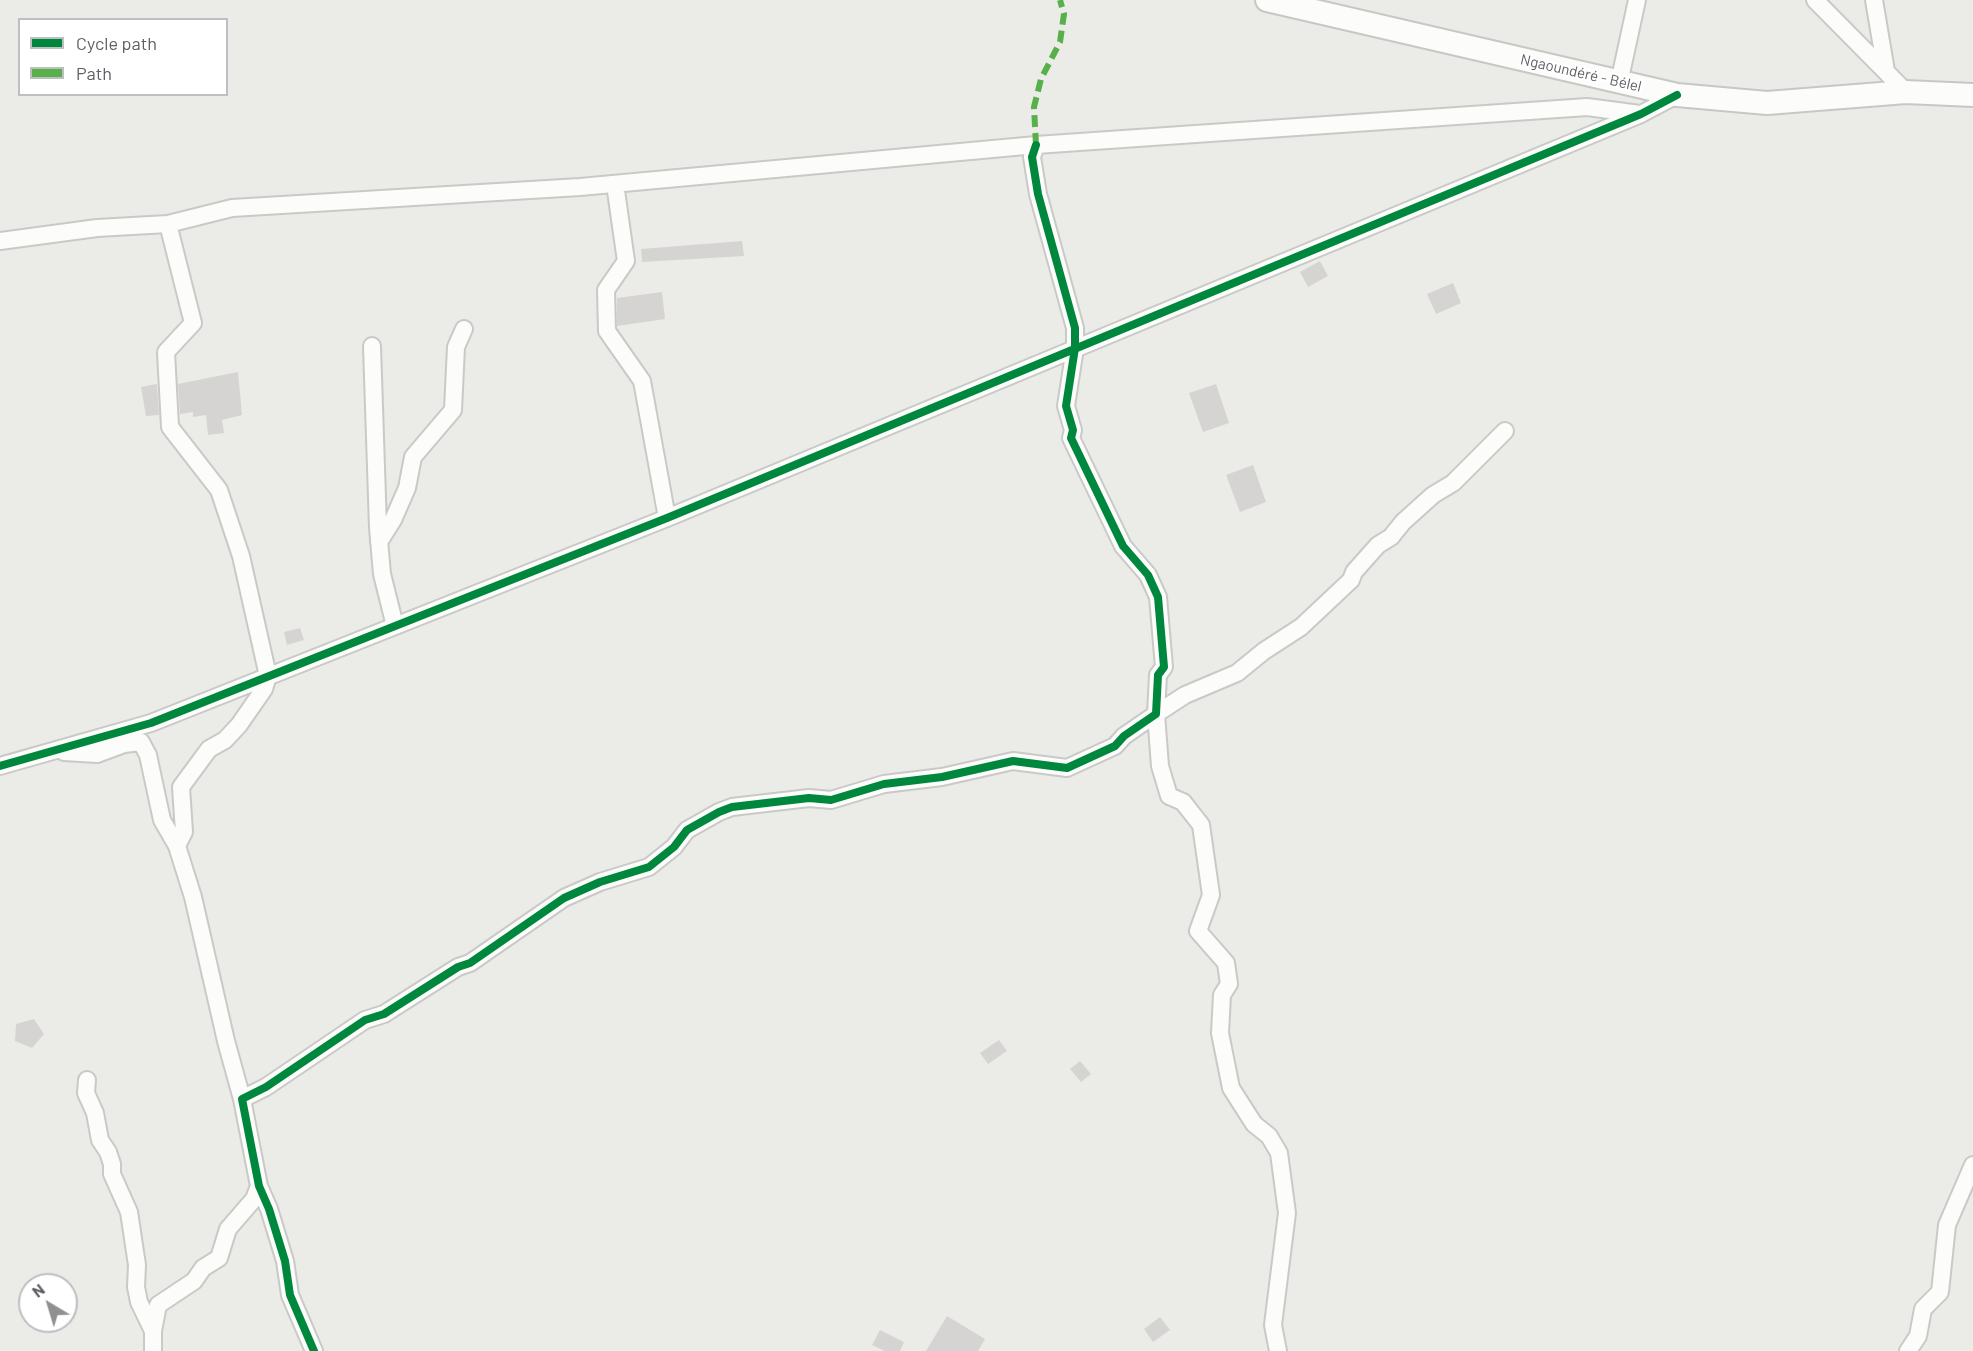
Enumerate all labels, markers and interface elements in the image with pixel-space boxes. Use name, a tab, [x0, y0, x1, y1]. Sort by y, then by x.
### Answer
legend	[18, 18, 228, 96]
text: Cycle path	[76, 32, 157, 54]
street label: Ngaoundéré - Bélel	[1519, 50, 1643, 96]
text: Path	[76, 62, 112, 84]
north arrow	[18, 1273, 78, 1333]
text: N	[28, 1279, 48, 1301]

